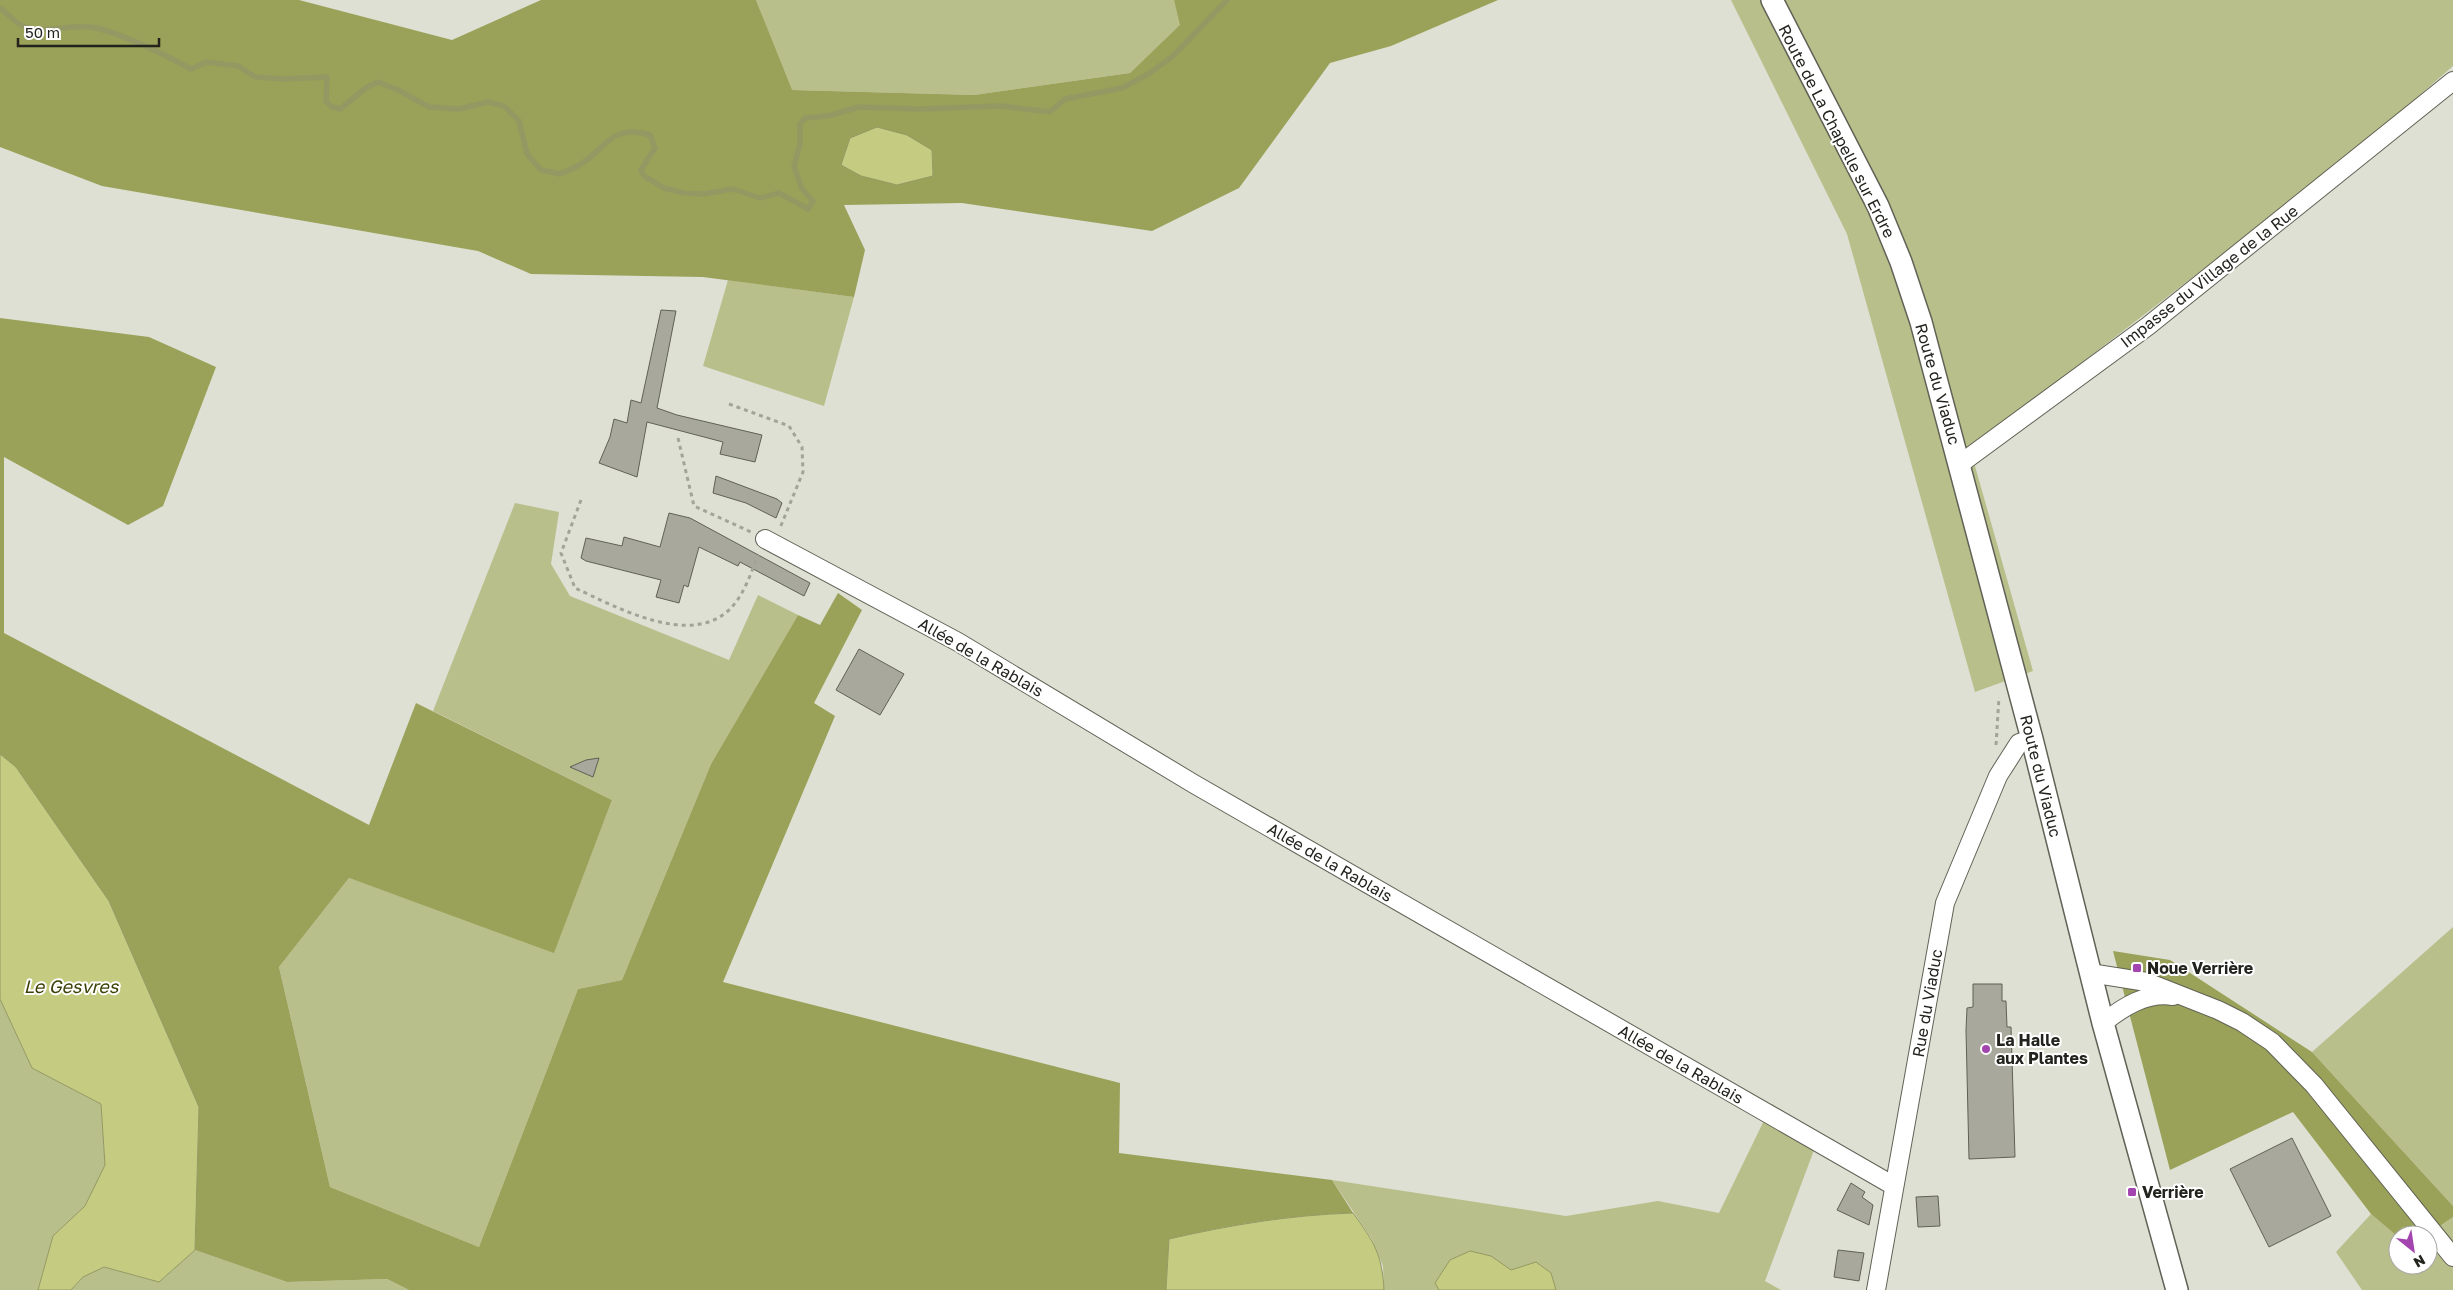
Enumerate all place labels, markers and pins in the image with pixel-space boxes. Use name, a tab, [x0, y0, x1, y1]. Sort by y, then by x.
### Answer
place label: Noue Verrière	[2147, 958, 2253, 978]
marker: Noue Verrière	[2131, 962, 2143, 974]
place label: La Halle aux Plantes	[1996, 1030, 2088, 1068]
marker: La Halle aux Plantes	[1980, 1043, 1992, 1055]
place label: Verrière	[2142, 1182, 2204, 1202]
marker: Verrière	[2126, 1186, 2138, 1198]

